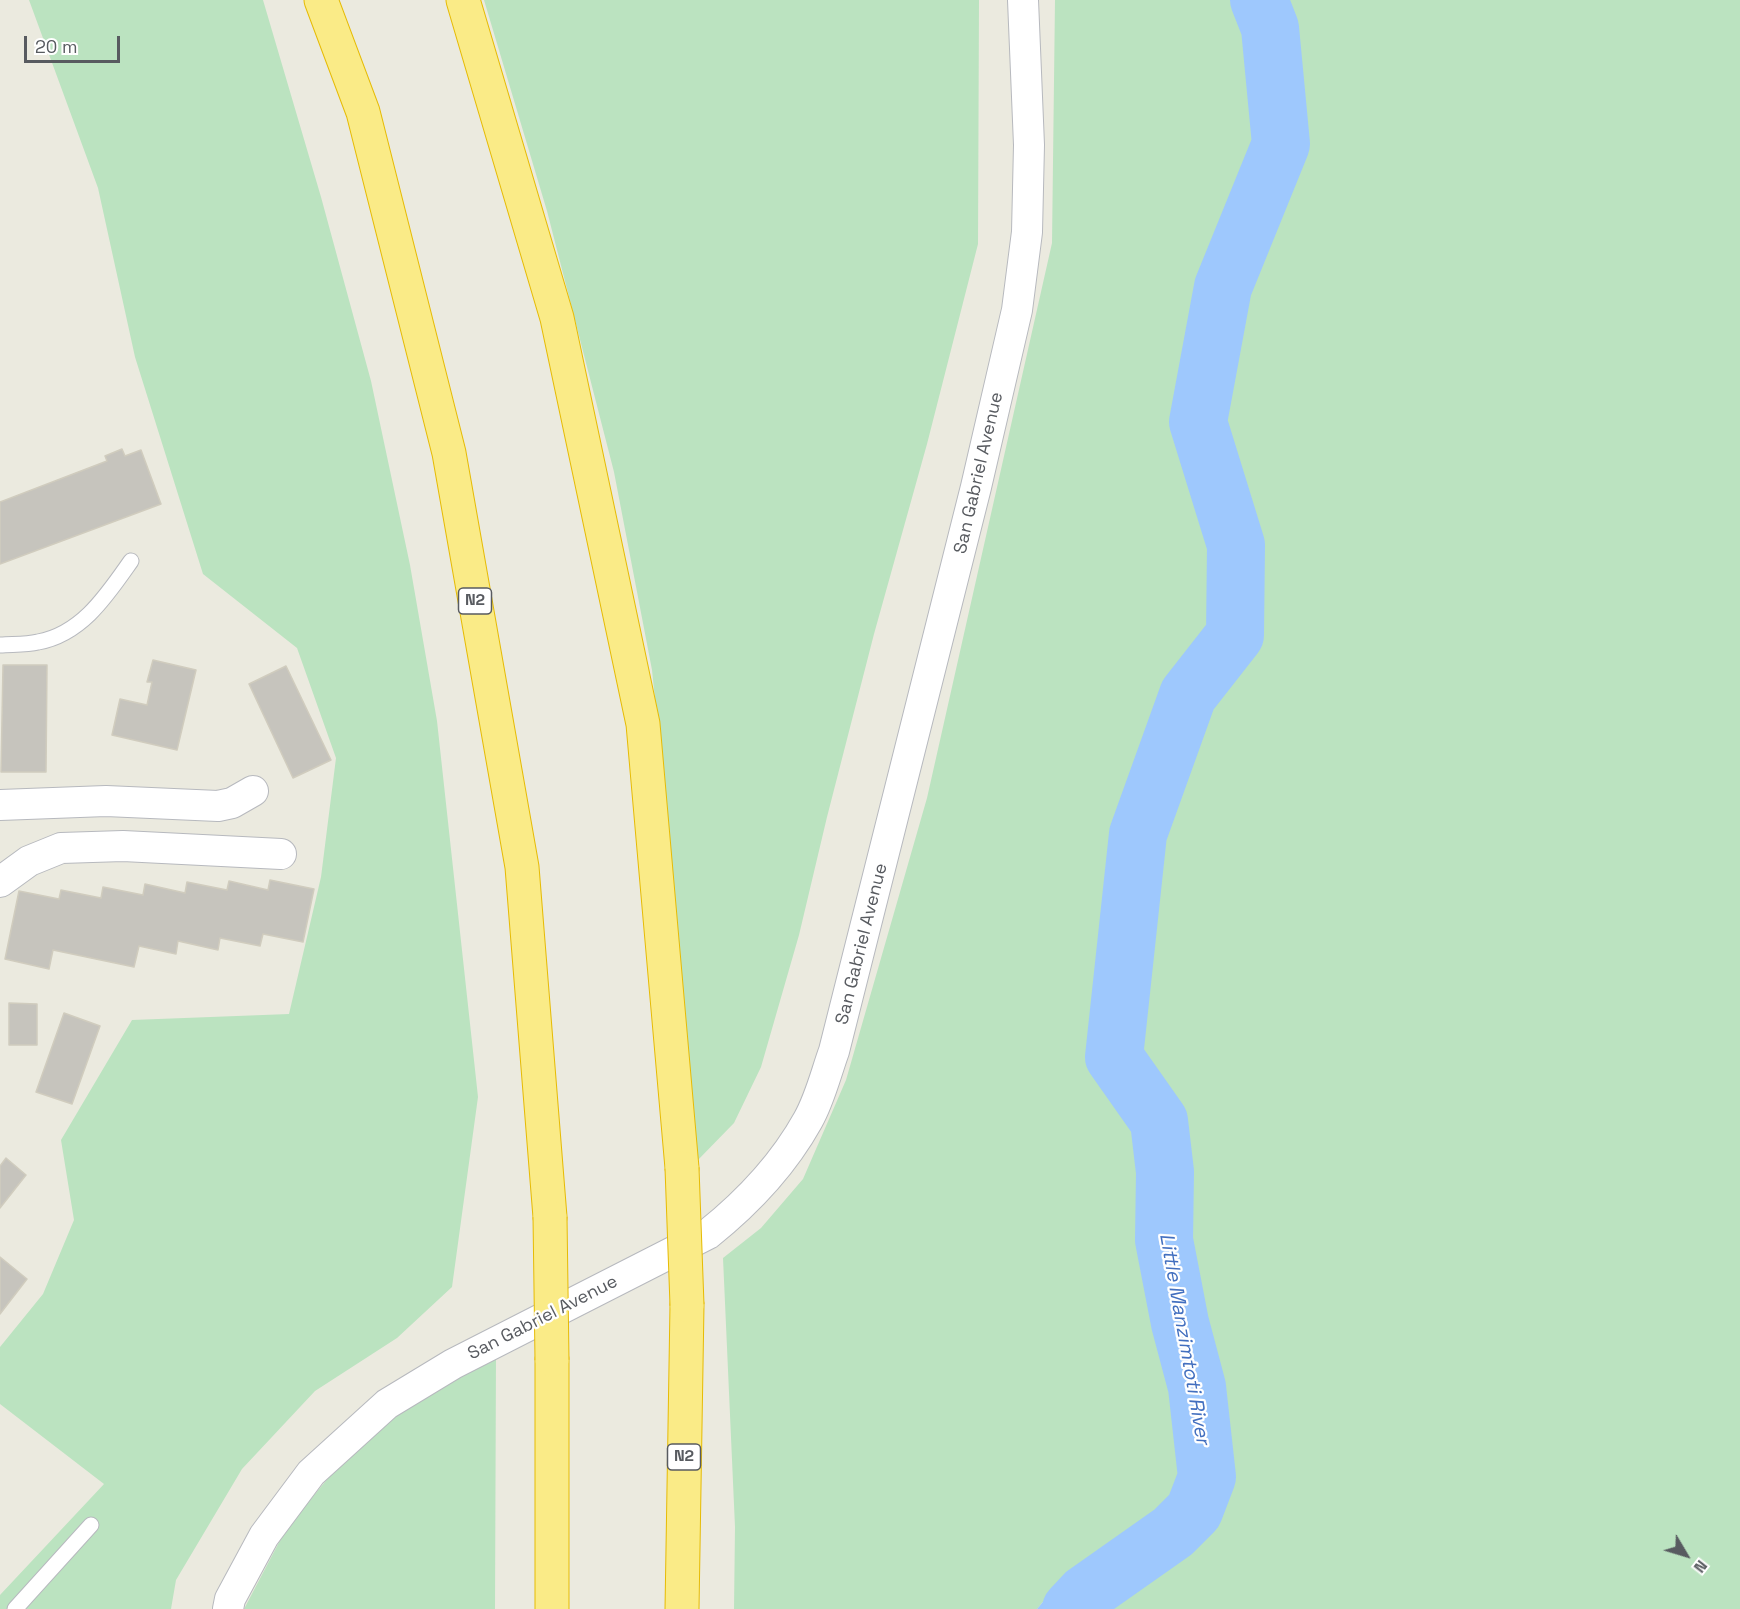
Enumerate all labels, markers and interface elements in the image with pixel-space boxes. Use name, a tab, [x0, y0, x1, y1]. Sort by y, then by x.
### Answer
scale bar	[27, 24, 123, 62]
text: 20 m	[35, 35, 78, 58]
street label: San Gabriel Avenue	[950, 390, 1008, 556]
road number: N2	[458, 588, 492, 614]
street label: San Gabriel Avenue	[832, 861, 892, 1027]
water label: Little Manzimtoti River	[1154, 1232, 1214, 1446]
street label: San Gabriel Avenue	[464, 1271, 622, 1365]
road number: N2	[668, 1444, 700, 1470]
north arrow	[1656, 1525, 1716, 1585]
text: N	[1689, 1556, 1712, 1577]

